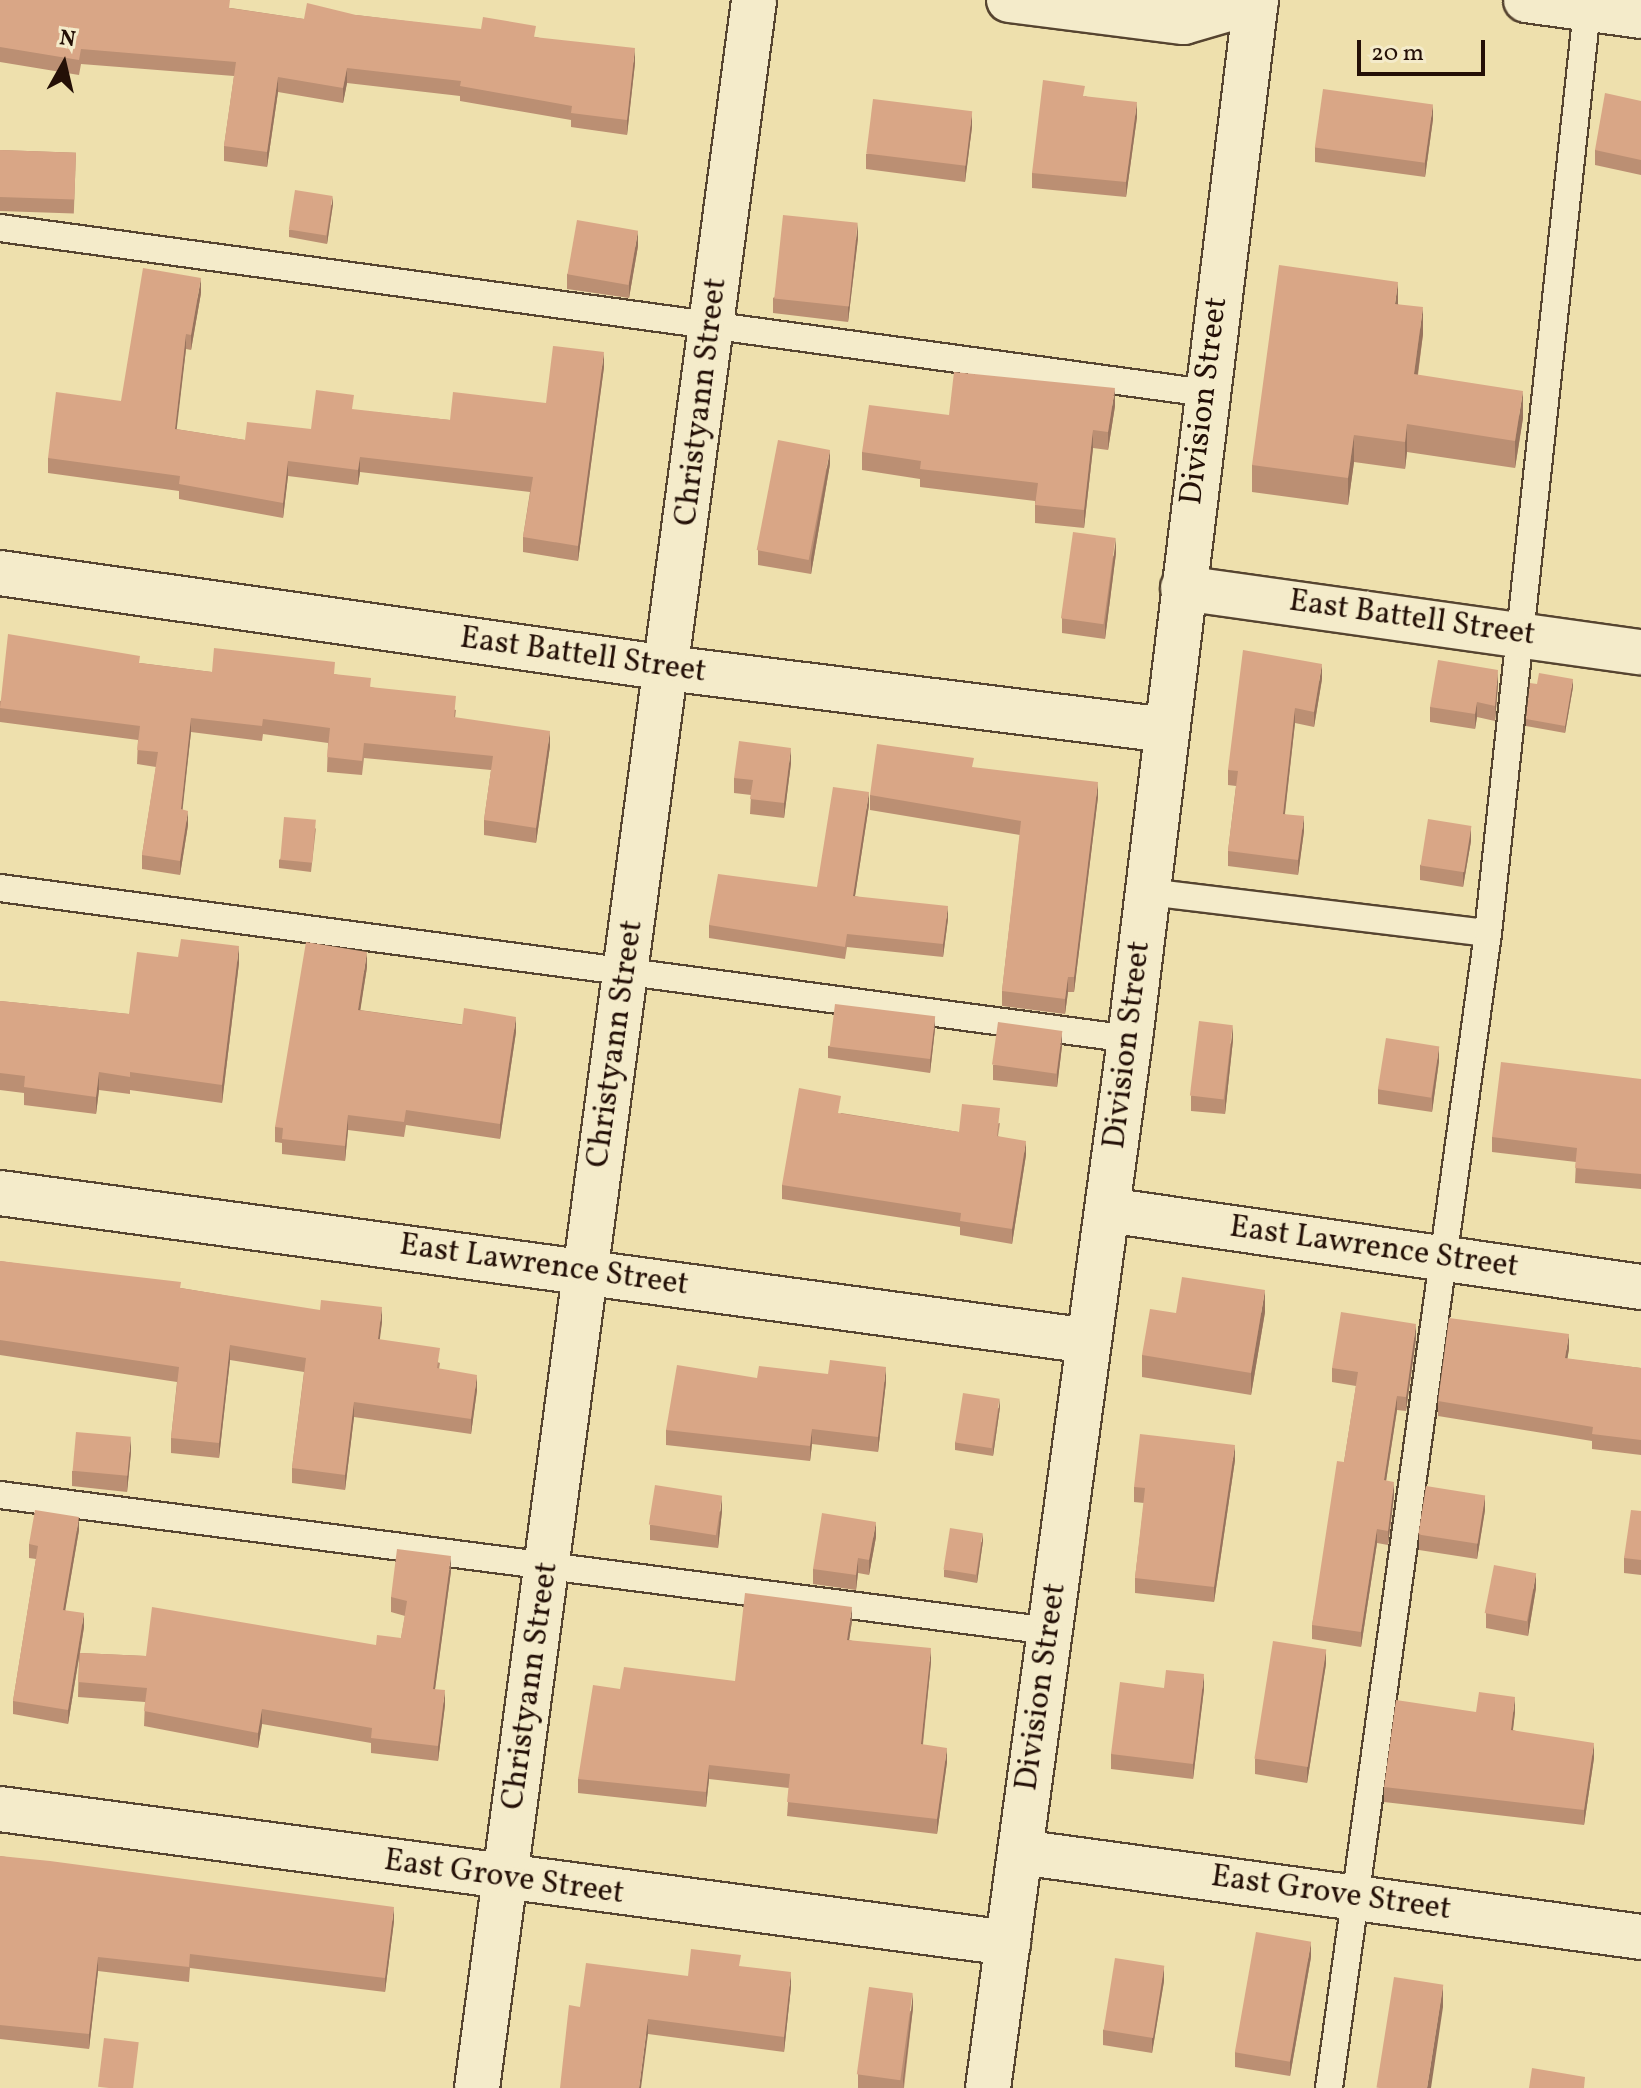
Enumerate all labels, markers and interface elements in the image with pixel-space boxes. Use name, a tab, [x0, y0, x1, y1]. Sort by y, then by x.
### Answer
text: N	[57, 23, 77, 56]
north arrow	[24, 24, 104, 104]
scale bar	[1361, 24, 1489, 74]
text: 20 m	[1371, 37, 1424, 71]
street label: Christyann Street	[668, 276, 736, 528]
street label: Division Street	[1173, 295, 1237, 507]
street label: East Battell Street	[1286, 583, 1538, 655]
street label: East Battell Street	[457, 620, 709, 692]
street label: Christyann Street	[580, 918, 652, 1170]
street label: Division Street	[1096, 939, 1160, 1151]
street label: East Lawrence Street	[1227, 1209, 1521, 1287]
street label: East Lawrence Street	[397, 1227, 691, 1305]
street label: Christyann Street	[495, 1560, 567, 1812]
street label: Division Street	[1008, 1581, 1076, 1793]
street label: East Grove Street	[381, 1842, 627, 1914]
street label: East Grove Street	[1208, 1858, 1454, 1930]

